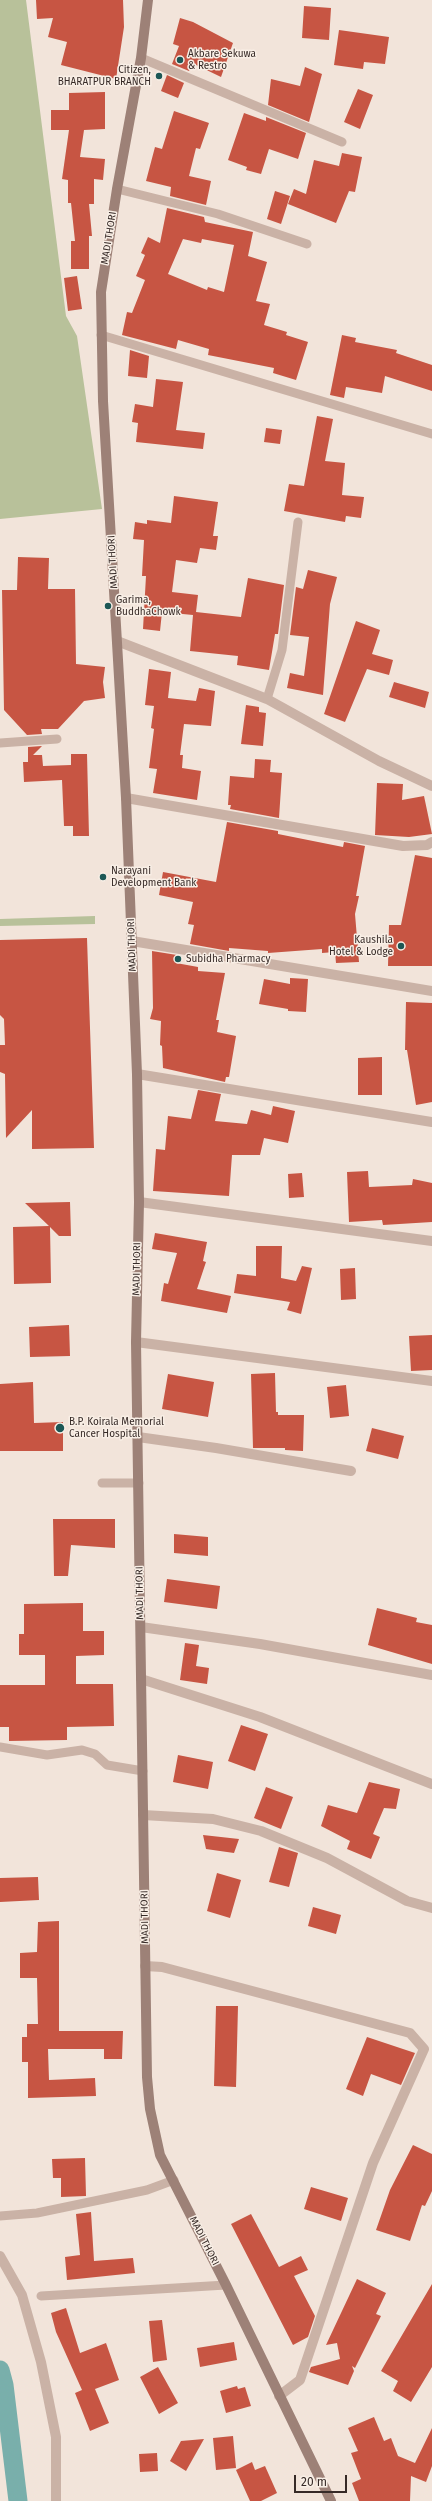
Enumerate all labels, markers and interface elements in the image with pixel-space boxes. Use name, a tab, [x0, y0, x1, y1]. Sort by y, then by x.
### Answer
place label: Akbare Sekuwa & Restro	[188, 48, 256, 72]
marker: Akbare Sekuwa & Restro	[175, 55, 185, 65]
place label: Citizen, BHARATPUR BRANCH	[58, 64, 151, 88]
marker: Citizen, BHARATPUR BRANCH	[154, 71, 164, 81]
street label: MADI THORI	[99, 211, 119, 265]
street label: MADI THORI	[106, 535, 120, 589]
place label: Garima, BuddhaChowk	[116, 594, 181, 618]
marker: Garima, BuddhaChowk	[103, 601, 113, 611]
place label: Narayani Development Bank	[111, 865, 196, 888]
marker: Narayani Development Bank	[98, 872, 108, 882]
street label: MADI THORI	[125, 918, 139, 972]
place label: Kaushila Hotel & Lodge	[329, 934, 393, 958]
marker: Kaushila Hotel & Lodge	[396, 941, 406, 951]
place label: Subidha Pharmacy	[186, 953, 270, 965]
marker: Subidha Pharmacy	[173, 954, 183, 964]
street label: MADI THORI	[131, 1242, 143, 1296]
place label: B.P. Koirala Memorial Cancer Hospital	[69, 1416, 164, 1440]
marker: B.P. Koirala Memorial Cancer Hospital	[54, 1422, 66, 1434]
street label: MADI THORI	[134, 1566, 146, 1620]
street label: MADI THORI	[139, 1890, 151, 1944]
street label: MADI THORI	[187, 2214, 221, 2268]
scale bar	[296, 2467, 349, 2493]
text: 20 m	[301, 2475, 327, 2489]

